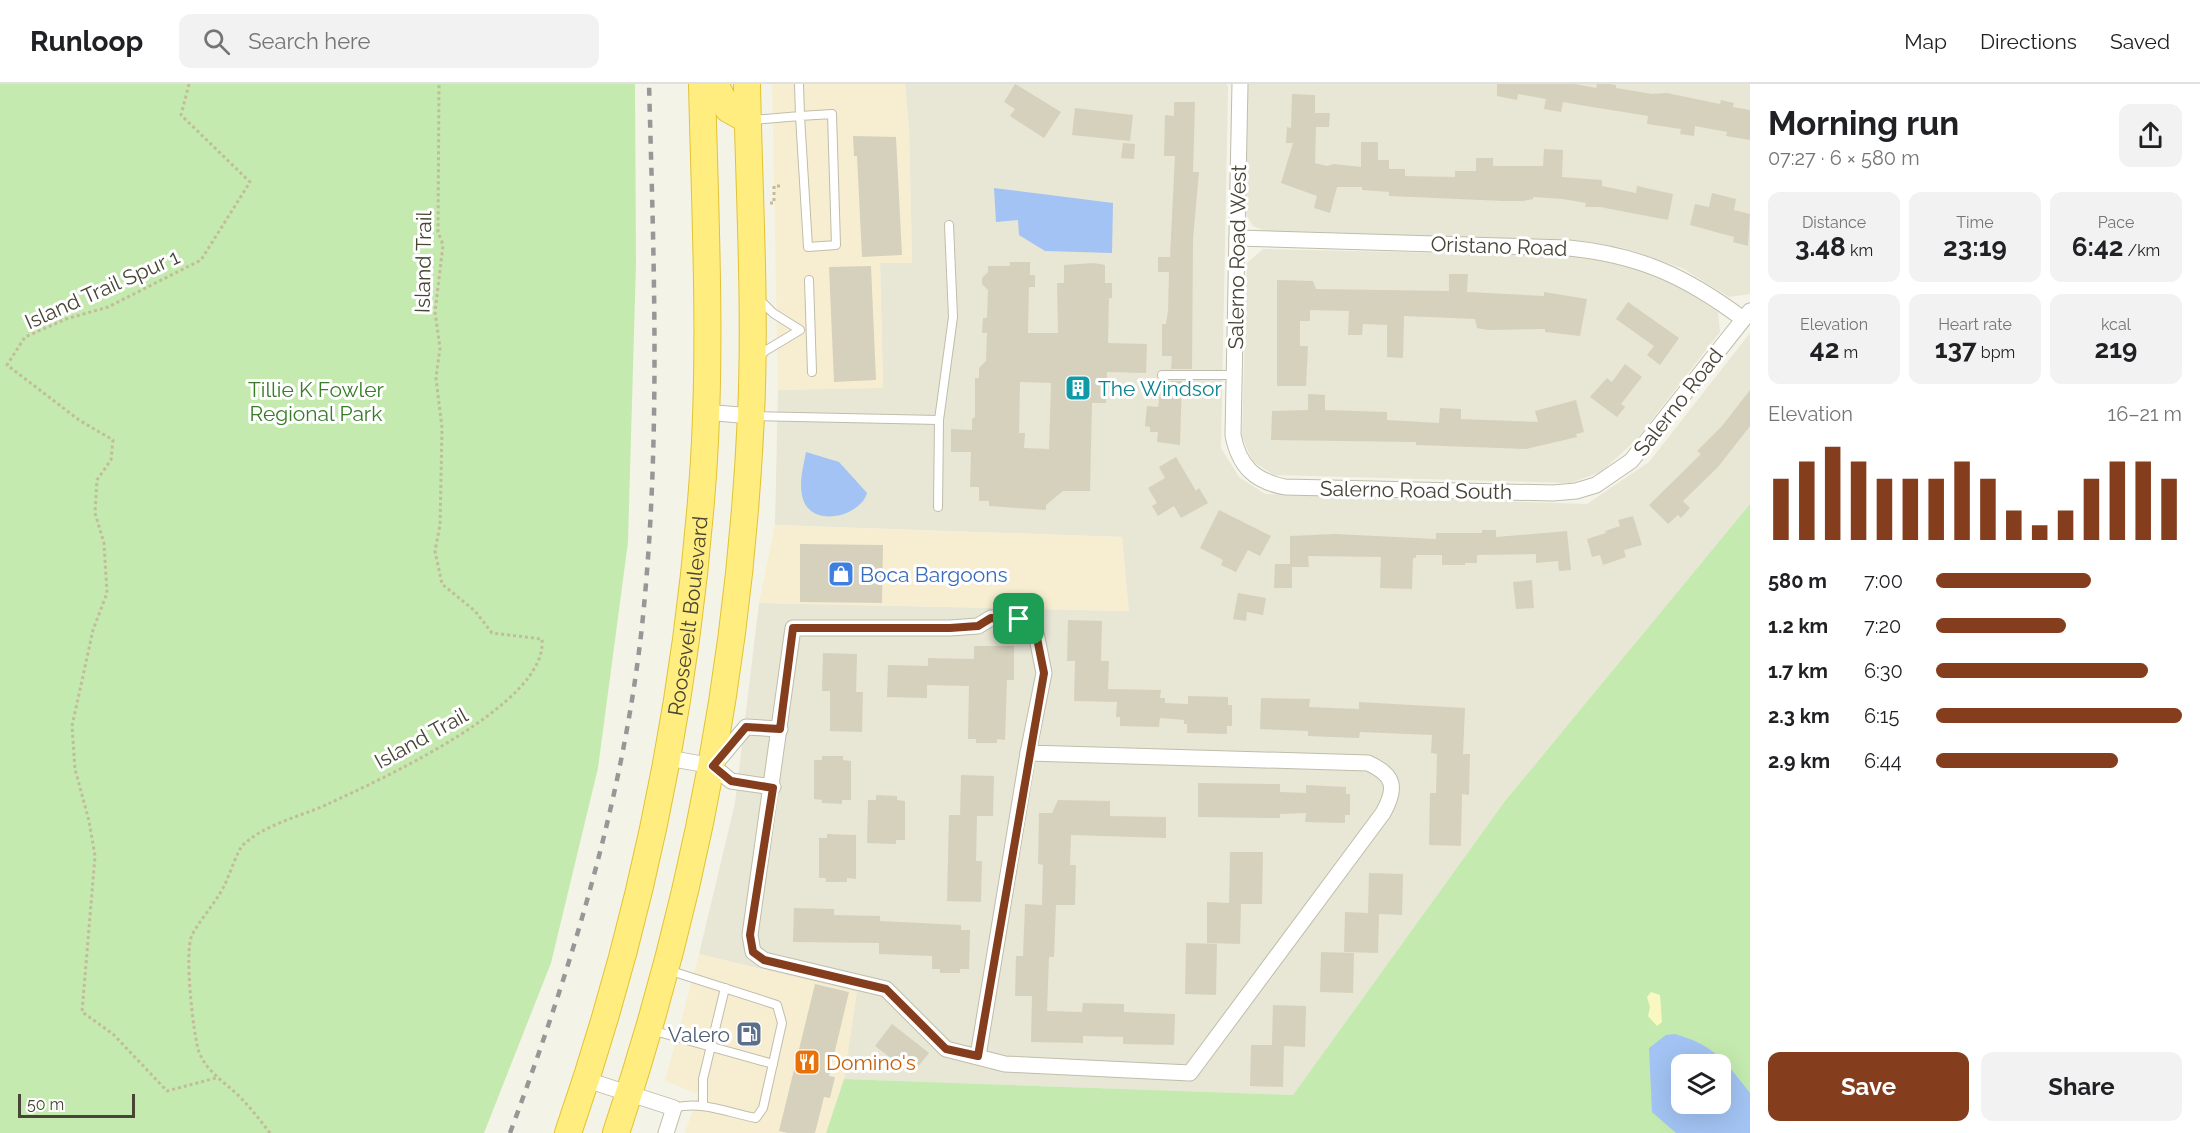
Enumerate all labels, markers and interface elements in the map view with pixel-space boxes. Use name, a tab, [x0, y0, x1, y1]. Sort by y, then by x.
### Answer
search box	[179, 14, 599, 68]
text: Runloop	[30, 25, 143, 58]
icon: search	[200, 25, 233, 58]
text: Search here	[248, 28, 370, 54]
text: Map	[1904, 29, 1947, 54]
text: Directions	[1980, 29, 2077, 54]
text: Saved	[2110, 29, 2170, 54]
text: Morning run	[1768, 104, 1959, 143]
button: share	[2119, 104, 2182, 167]
text: 07:27 · 6 × 580 m	[1768, 146, 1920, 170]
street label: Salerno Road West	[1223, 164, 1251, 350]
street label: Island Trail	[410, 210, 436, 313]
text: Distance	[1802, 213, 1866, 232]
text: Time	[1956, 213, 1994, 232]
text: Pace	[2098, 213, 2134, 232]
street label: Oristano Road	[1430, 231, 1568, 261]
text: 3.48	[1795, 232, 1846, 262]
text: 23:19	[1943, 232, 2007, 262]
text: 6:42	[2072, 232, 2123, 262]
text: km	[1846, 241, 1873, 260]
text: /km	[2123, 241, 2160, 260]
street label: Island Trail Spur 1	[21, 244, 183, 334]
text: Elevation	[1800, 315, 1868, 334]
text: Heart rate	[1938, 315, 2012, 334]
text: kcal	[2101, 315, 2131, 334]
text: 42	[1810, 334, 1839, 364]
text: 137	[1935, 334, 1977, 364]
text: 219	[2095, 334, 2137, 364]
street label: Salerno Road	[1628, 343, 1728, 461]
text: m	[1839, 343, 1858, 362]
text: bpm	[1977, 343, 2015, 362]
building icon: The Windsor	[1063, 373, 1093, 403]
place label: The Windsor	[1098, 376, 1222, 401]
park label: Tillie K Fowler Regional Park	[248, 377, 385, 426]
text: Elevation	[1768, 402, 1853, 426]
text: 16–21 m	[2108, 402, 2182, 426]
street label: Salerno Road South	[1320, 476, 1512, 504]
street label: Roosevelt Boulevard	[662, 515, 712, 717]
shop icon: Boca Bargoons	[826, 559, 856, 589]
place label: Boca Bargoons	[860, 562, 1008, 587]
text: 580 m	[1768, 569, 1827, 593]
text: 7:00	[1864, 569, 1903, 593]
pin	[993, 593, 1044, 644]
icon: arrive	[1002, 602, 1035, 635]
text: 1.2 km	[1768, 614, 1828, 638]
text: 7:20	[1864, 614, 1901, 638]
text: 1.7 km	[1768, 659, 1828, 683]
text: 6:30	[1864, 659, 1903, 683]
street label: Island Trail	[370, 702, 472, 774]
text: 2.3 km	[1768, 704, 1830, 728]
text: 6:15	[1864, 704, 1899, 728]
text: 2.9 km	[1768, 749, 1830, 773]
text: 6:44	[1864, 749, 1902, 773]
fuel station icon: Valero	[734, 1019, 764, 1049]
place label: Valero	[668, 1022, 730, 1047]
restaurant icon: Domino's	[792, 1047, 822, 1077]
place label: Domino's	[826, 1050, 916, 1075]
button: Save	[1768, 1052, 1969, 1121]
button: Share	[1981, 1052, 2182, 1121]
map controls	[1671, 1054, 1731, 1114]
button: layers	[1671, 1054, 1731, 1114]
scale bar	[18, 1091, 135, 1118]
text: 50 m	[27, 1095, 64, 1114]

